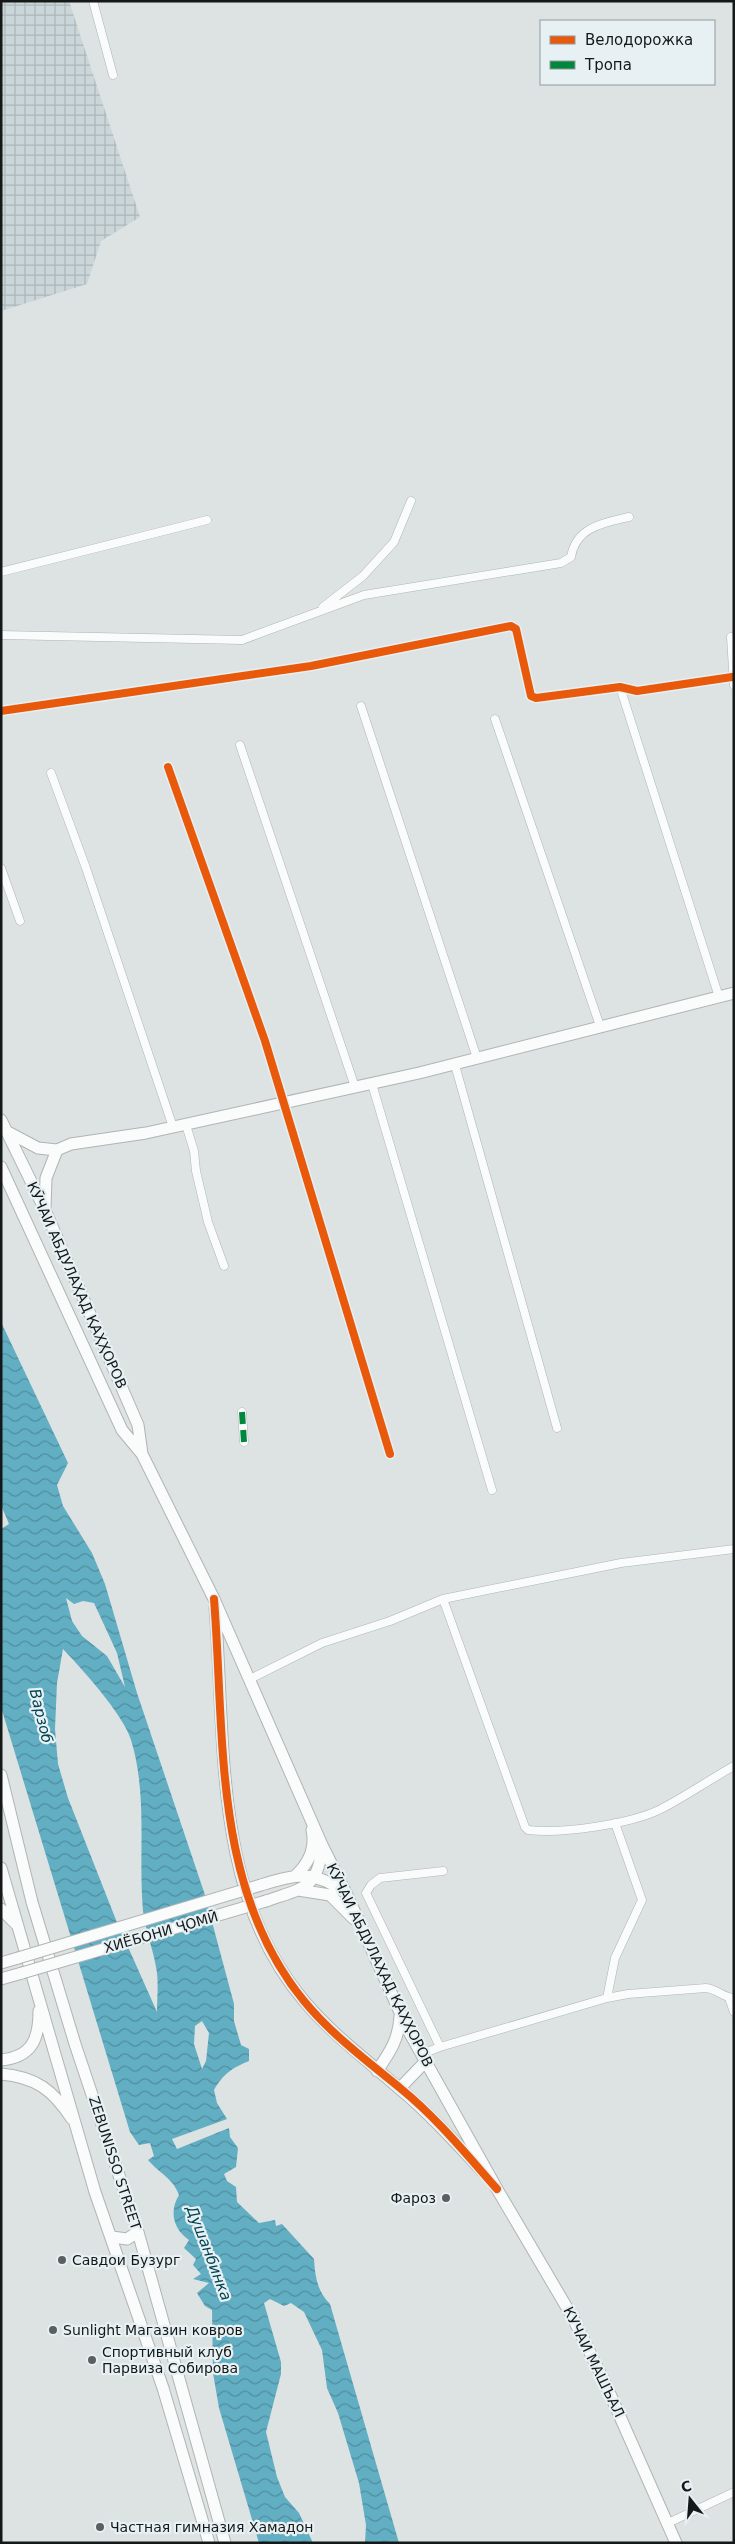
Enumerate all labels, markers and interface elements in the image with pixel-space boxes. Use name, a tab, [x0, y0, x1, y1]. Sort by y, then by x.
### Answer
legend	[540, 20, 715, 85]
text: Велодорожка	[585, 31, 693, 49]
text: Тропа	[584, 56, 632, 74]
street label: КӮЧАИ АБДУЛАҲАД ҚАҲҲОРОВ	[24, 1179, 130, 1391]
water label: Варзоб	[26, 1687, 56, 1745]
street label: КӮЧАИ АБДУЛАҲАД ҚАҲҲОРОВ	[324, 1861, 436, 2069]
street label: ХИЁБОНИ ҶОМӢ	[102, 1907, 220, 1956]
street label: ZEBUNISSO STREET	[86, 2094, 144, 2232]
place label: Фароз	[390, 2190, 436, 2206]
marker: Фароз	[440, 2192, 452, 2204]
water label: Душанбинка	[182, 2202, 235, 2303]
place label: Савдои Бузург	[72, 2252, 180, 2268]
marker: Савдои Бузург	[56, 2254, 68, 2266]
street label: КУЧАИ МАШЪАЛ	[560, 2304, 628, 2420]
place label: Sunlight Магазин ковров	[63, 2322, 243, 2338]
marker: Sunlight Магазин ковров	[47, 2324, 59, 2336]
place label: Спортивный клуб Парвиза Собирова	[102, 2344, 238, 2376]
marker: Спортивный клуб Парвиза Собирова	[86, 2354, 98, 2366]
north arrow	[665, 2474, 715, 2524]
text: С	[679, 2477, 693, 2496]
place label: Частная гимназия Хамадон	[110, 2519, 314, 2535]
marker: Частная гимназия Хамадон	[94, 2521, 106, 2533]

